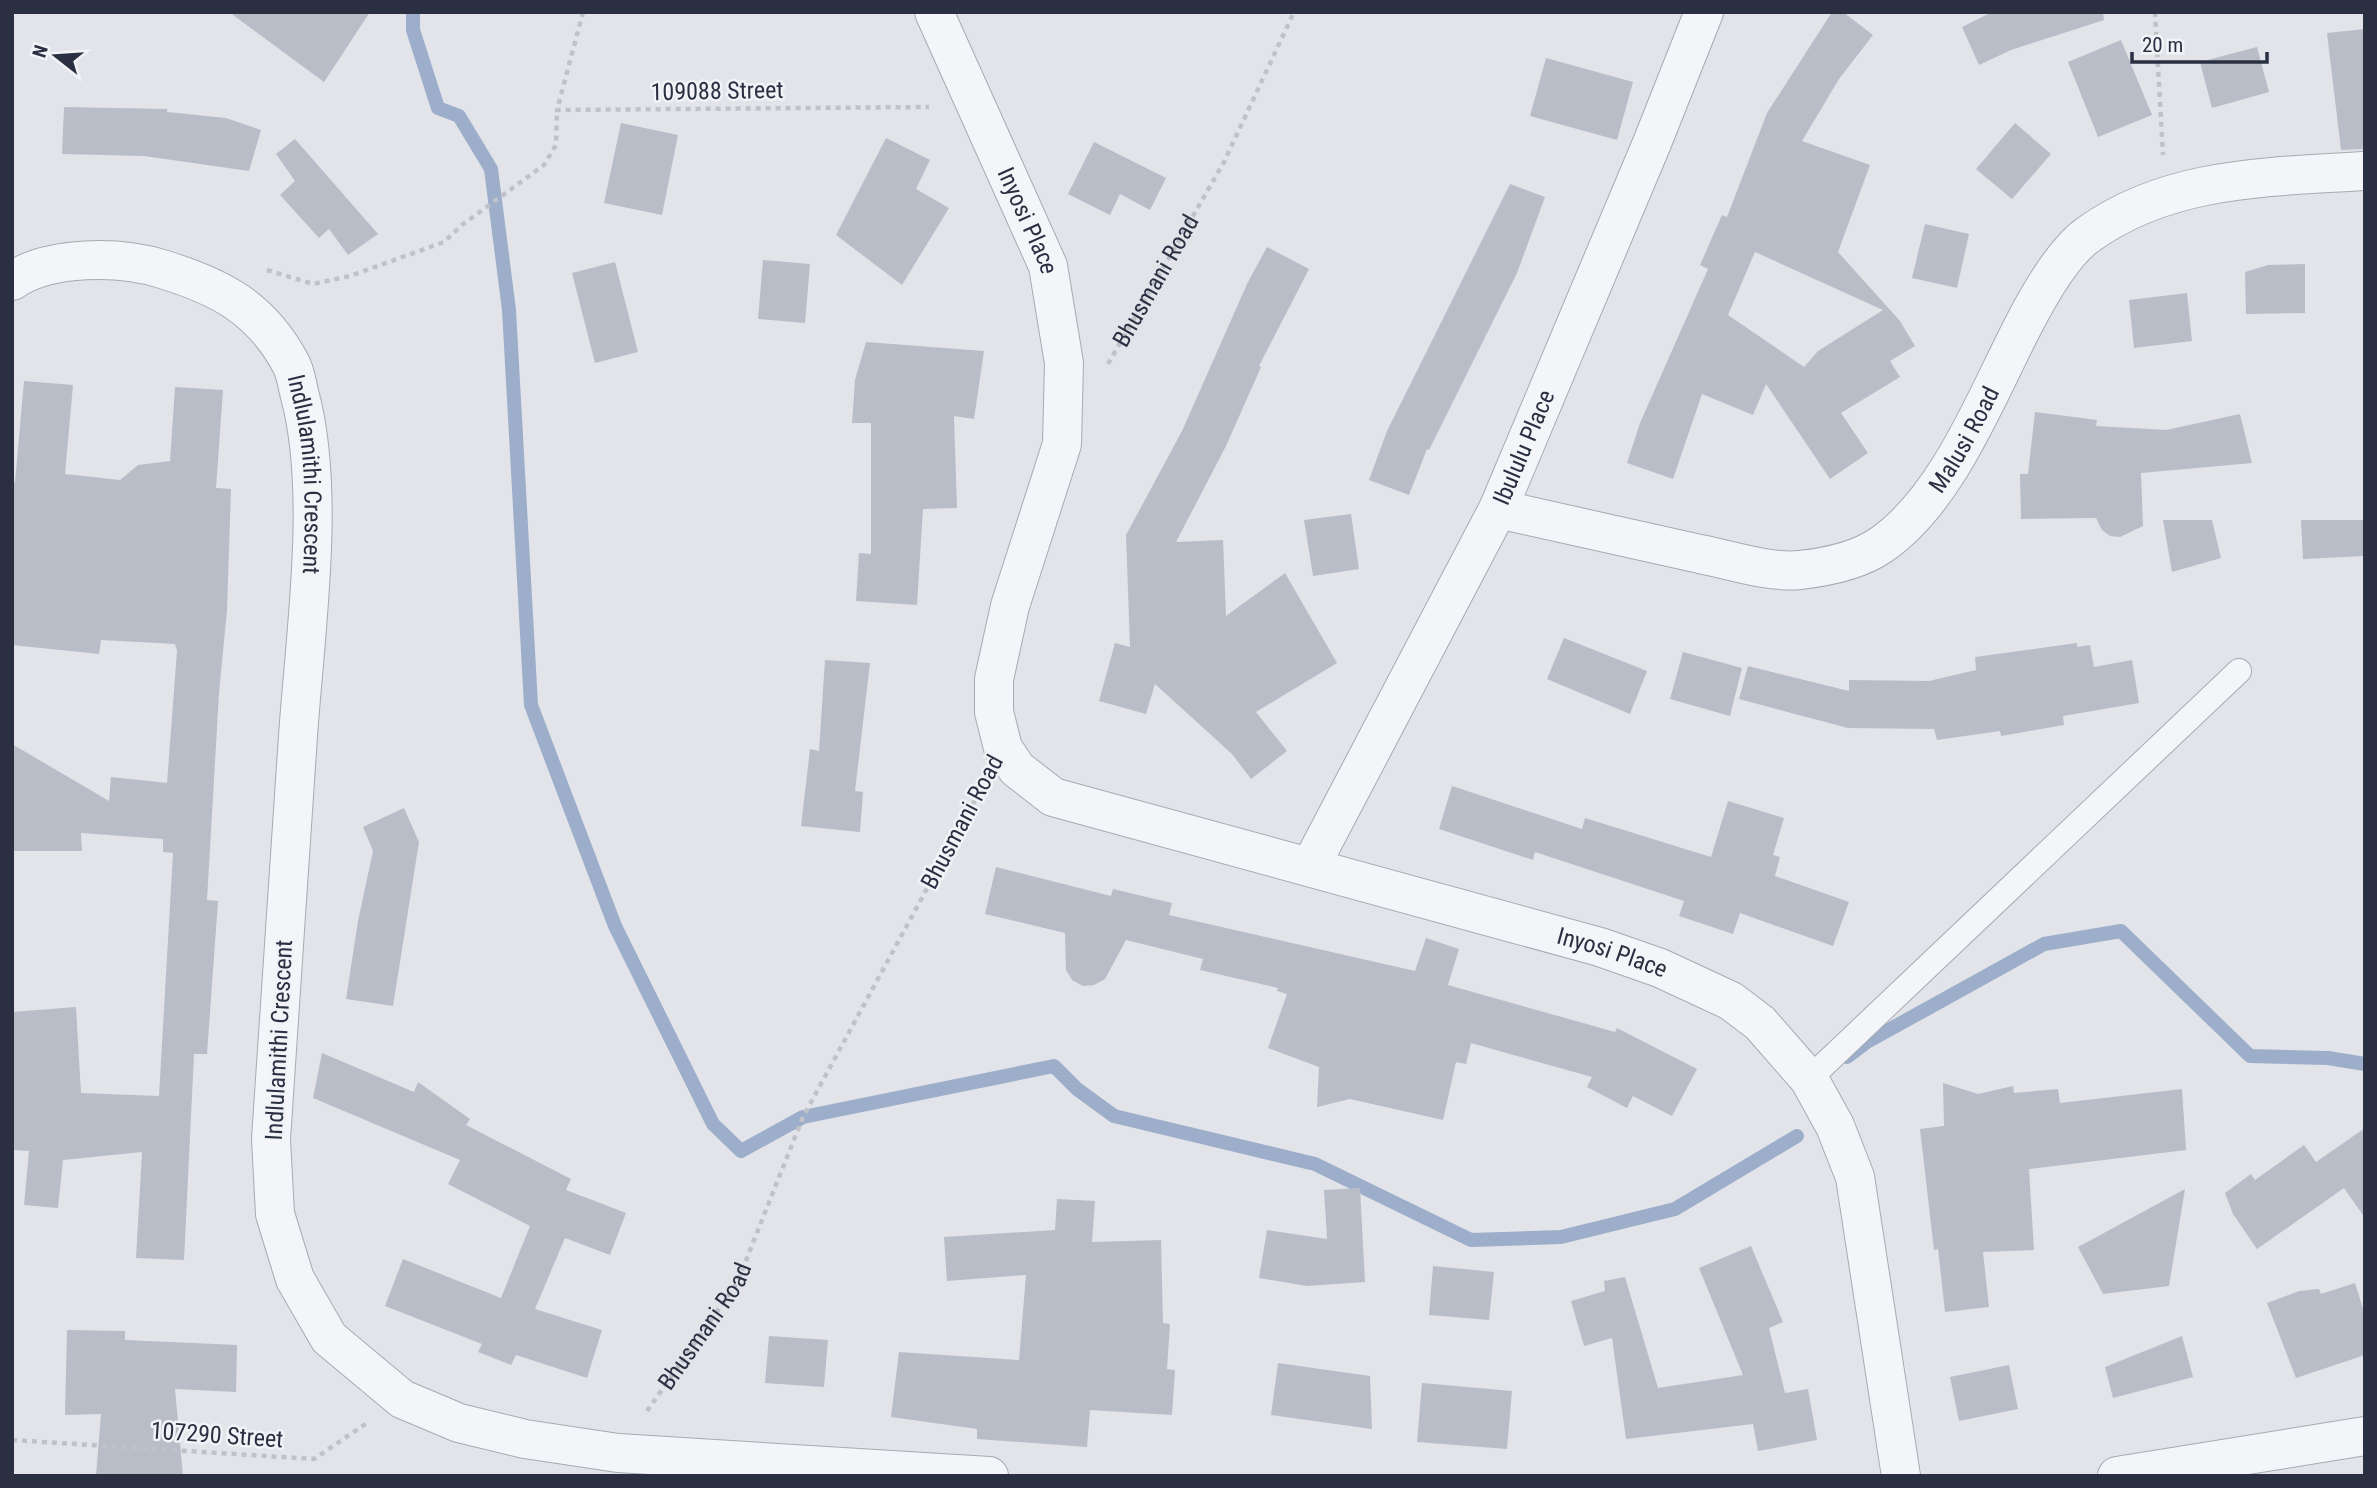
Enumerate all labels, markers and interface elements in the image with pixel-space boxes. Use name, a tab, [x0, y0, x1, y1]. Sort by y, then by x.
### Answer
north arrow	[21, 21, 91, 91]
scale bar	[2132, 21, 2267, 65]
text: 20 m	[2142, 33, 2183, 57]
text: N	[28, 42, 53, 60]
street label: 109088 Street	[650, 76, 784, 106]
street label: Inyosi Place	[992, 163, 1063, 276]
street label: Bhusmani Road	[1107, 210, 1205, 352]
street label: Indlulamithi Crescent	[282, 372, 327, 575]
street label: Malusi Road	[1923, 382, 2005, 498]
street label: Ibululu Place	[1487, 386, 1560, 509]
street label: Bhusmani Road	[915, 750, 1009, 894]
street label: Inyosi Place	[1554, 922, 1672, 984]
street label: Indlulamithi Crescent	[260, 939, 298, 1141]
street label: Bhusmani Road	[652, 1259, 758, 1395]
street label: 107290 Street	[150, 1416, 284, 1454]

